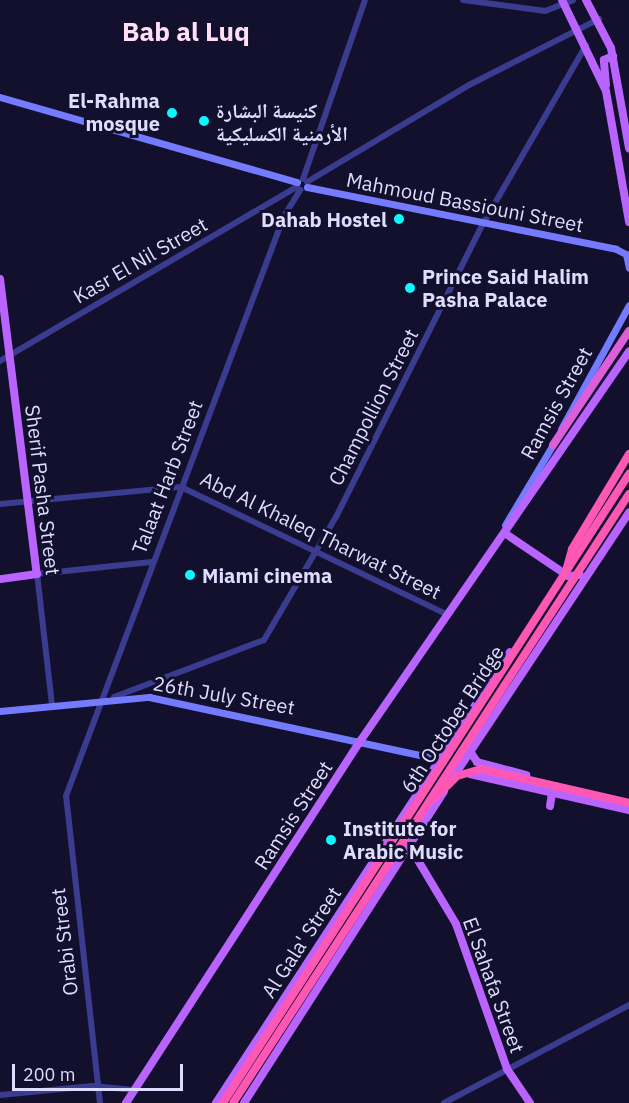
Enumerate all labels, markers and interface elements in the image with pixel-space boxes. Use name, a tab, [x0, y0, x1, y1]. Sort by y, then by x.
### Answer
district label: Bab al Luq	[122, 16, 250, 48]
place label: El-Rahma mosque	[68, 89, 160, 136]
place label: كنيسة البشارة الأرمنية الكسليكية	[216, 98, 348, 145]
marker: El-Rahma mosque	[165, 106, 179, 120]
marker: كنيسة البشارة الأرمنية الكسليكية	[197, 114, 211, 128]
street label: Mahmoud Bassiouni Street	[344, 167, 586, 237]
place label: Dahab Hostel	[261, 207, 387, 231]
street label: Kasr El Nil Street	[69, 212, 211, 308]
marker: Dahab Hostel	[392, 212, 406, 226]
place label: Prince Said Halim Pasha Palace	[422, 264, 589, 311]
marker: Prince Said Halim Pasha Palace	[403, 281, 417, 295]
street label: Champollion Street	[323, 325, 423, 489]
street label: Ramsis Street	[515, 343, 597, 463]
street label: Talaat Harb Street	[127, 397, 207, 557]
street label: Sherif Pasha Street	[21, 403, 65, 577]
street label: Abd Al Khaleq Tharwat Street	[197, 466, 445, 604]
place label: Miami cinema	[202, 563, 332, 587]
marker: Miami cinema	[183, 568, 197, 582]
street label: 6th October Bridge	[396, 641, 508, 797]
street label: 26th July Street	[151, 671, 297, 719]
street label: Ramsis Street	[249, 756, 337, 874]
place label: Institute for Arabic Music	[343, 816, 463, 863]
marker: Institute for Arabic Music	[324, 833, 338, 847]
street label: Al Gala' Street	[256, 882, 346, 1002]
street label: Orabi Street	[45, 887, 83, 997]
street label: El Sahafa Street	[458, 914, 530, 1056]
scale bar	[15, 1052, 186, 1090]
text: 200 m	[23, 1063, 75, 1086]

